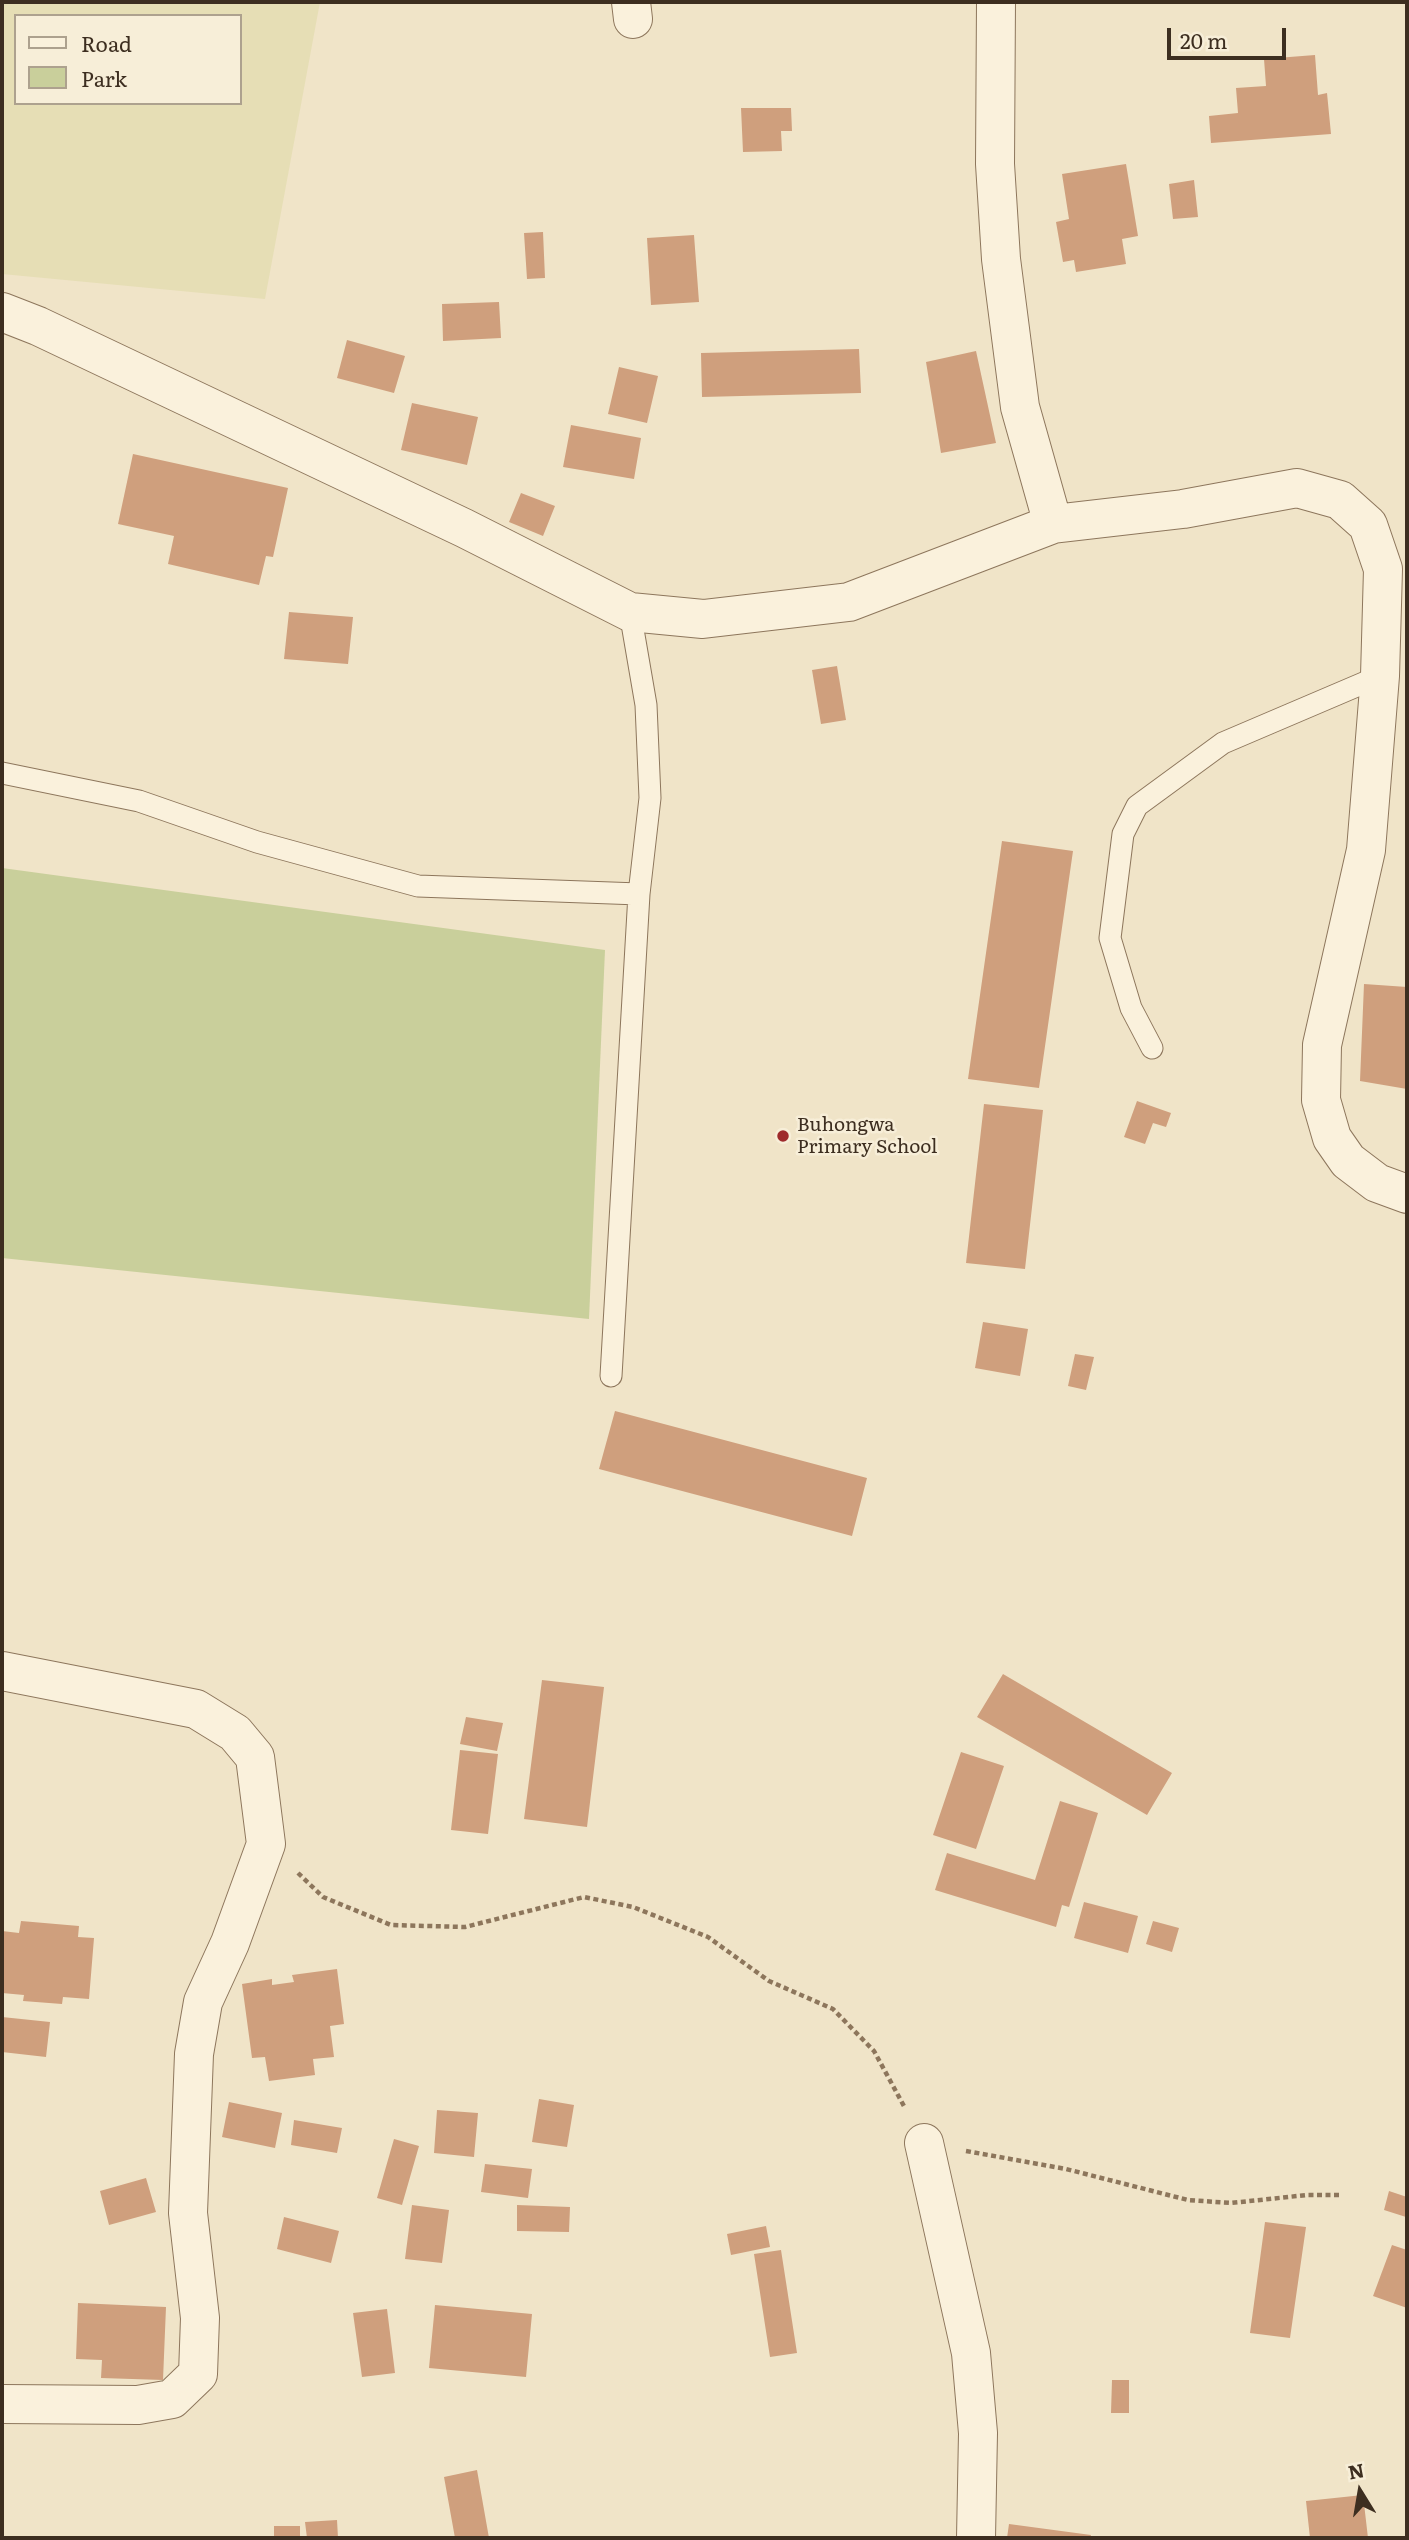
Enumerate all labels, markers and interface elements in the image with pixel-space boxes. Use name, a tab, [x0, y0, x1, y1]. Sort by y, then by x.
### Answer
legend	[14, 14, 242, 105]
scale bar	[1171, 14, 1290, 58]
text: 20 m	[1180, 24, 1227, 55]
text: Road	[81, 27, 132, 58]
text: Park	[81, 62, 127, 93]
place label: Buhongwa Primary School	[797, 1114, 937, 1158]
marker: Buhongwa Primary School	[775, 1128, 791, 1144]
text: N	[1345, 2455, 1366, 2486]
north arrow	[1325, 2456, 1395, 2526]

